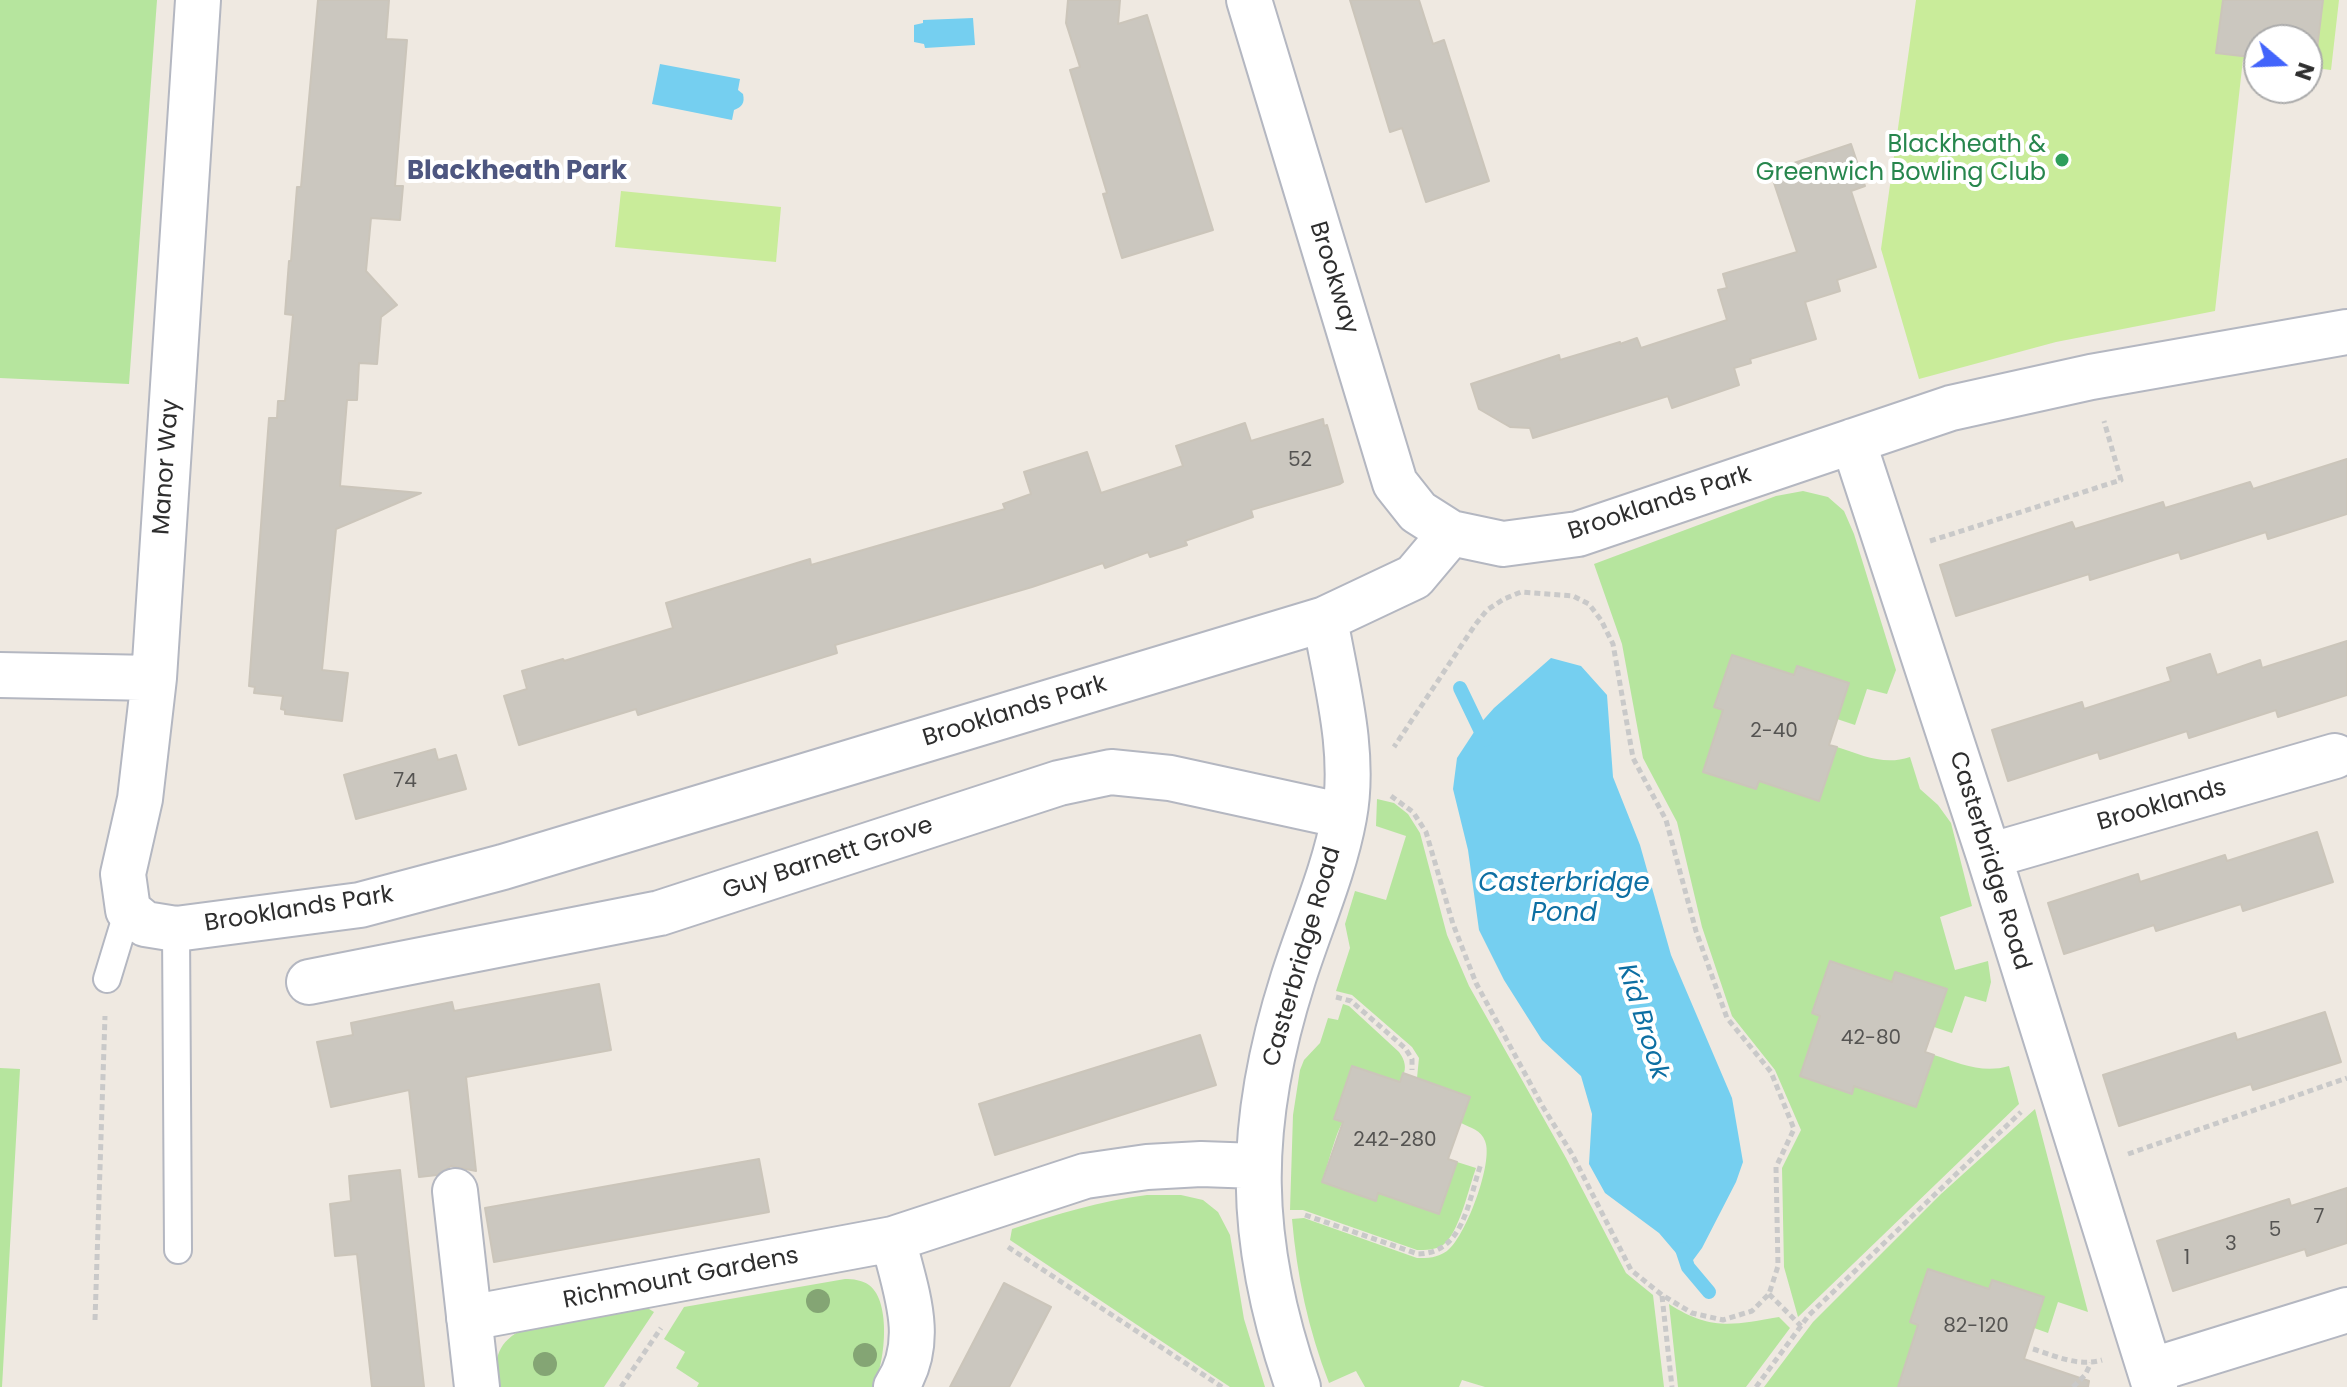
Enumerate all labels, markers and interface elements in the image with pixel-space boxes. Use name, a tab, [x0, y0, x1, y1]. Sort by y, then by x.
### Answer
north arrow	[2243, 24, 2323, 104]
text: N	[2287, 58, 2322, 84]
place label: Blackheath & Greenwich Bowling Club	[1756, 132, 2046, 188]
marker: Blackheath & Greenwich Bowling Club	[2053, 151, 2071, 169]
district label: Blackheath Park	[407, 156, 627, 188]
street label: Brookway	[1302, 218, 1364, 338]
street label: Manor Way	[148, 398, 186, 536]
house number: 52	[1288, 449, 1312, 473]
street label: Brooklands Park	[1565, 461, 1755, 547]
street label: Brooklands Park	[920, 670, 1110, 754]
house number: 2-40	[1750, 720, 1798, 744]
street label: Casterbridge Road	[1942, 748, 2036, 974]
house number: 74	[393, 770, 417, 794]
street label: Brooklands	[2094, 774, 2230, 838]
street label: Guy Barnett Grove	[719, 811, 937, 907]
street label: Casterbridge Road	[1258, 844, 1348, 1070]
water label: Casterbridge Pond	[1478, 868, 1650, 930]
street label: Brooklands Park	[203, 881, 395, 939]
water label: Kid Brook	[1610, 960, 1674, 1084]
house number: 42-80	[1841, 1027, 1901, 1051]
house number: 242-280	[1353, 1129, 1437, 1153]
house number: 7	[2314, 1206, 2324, 1230]
house number: 5	[2269, 1219, 2281, 1243]
house number: 3	[2225, 1233, 2237, 1257]
street label: Richmount Gardens	[561, 1242, 801, 1316]
house number: 1	[2184, 1247, 2190, 1271]
house number: 82-120	[1943, 1315, 2009, 1339]

